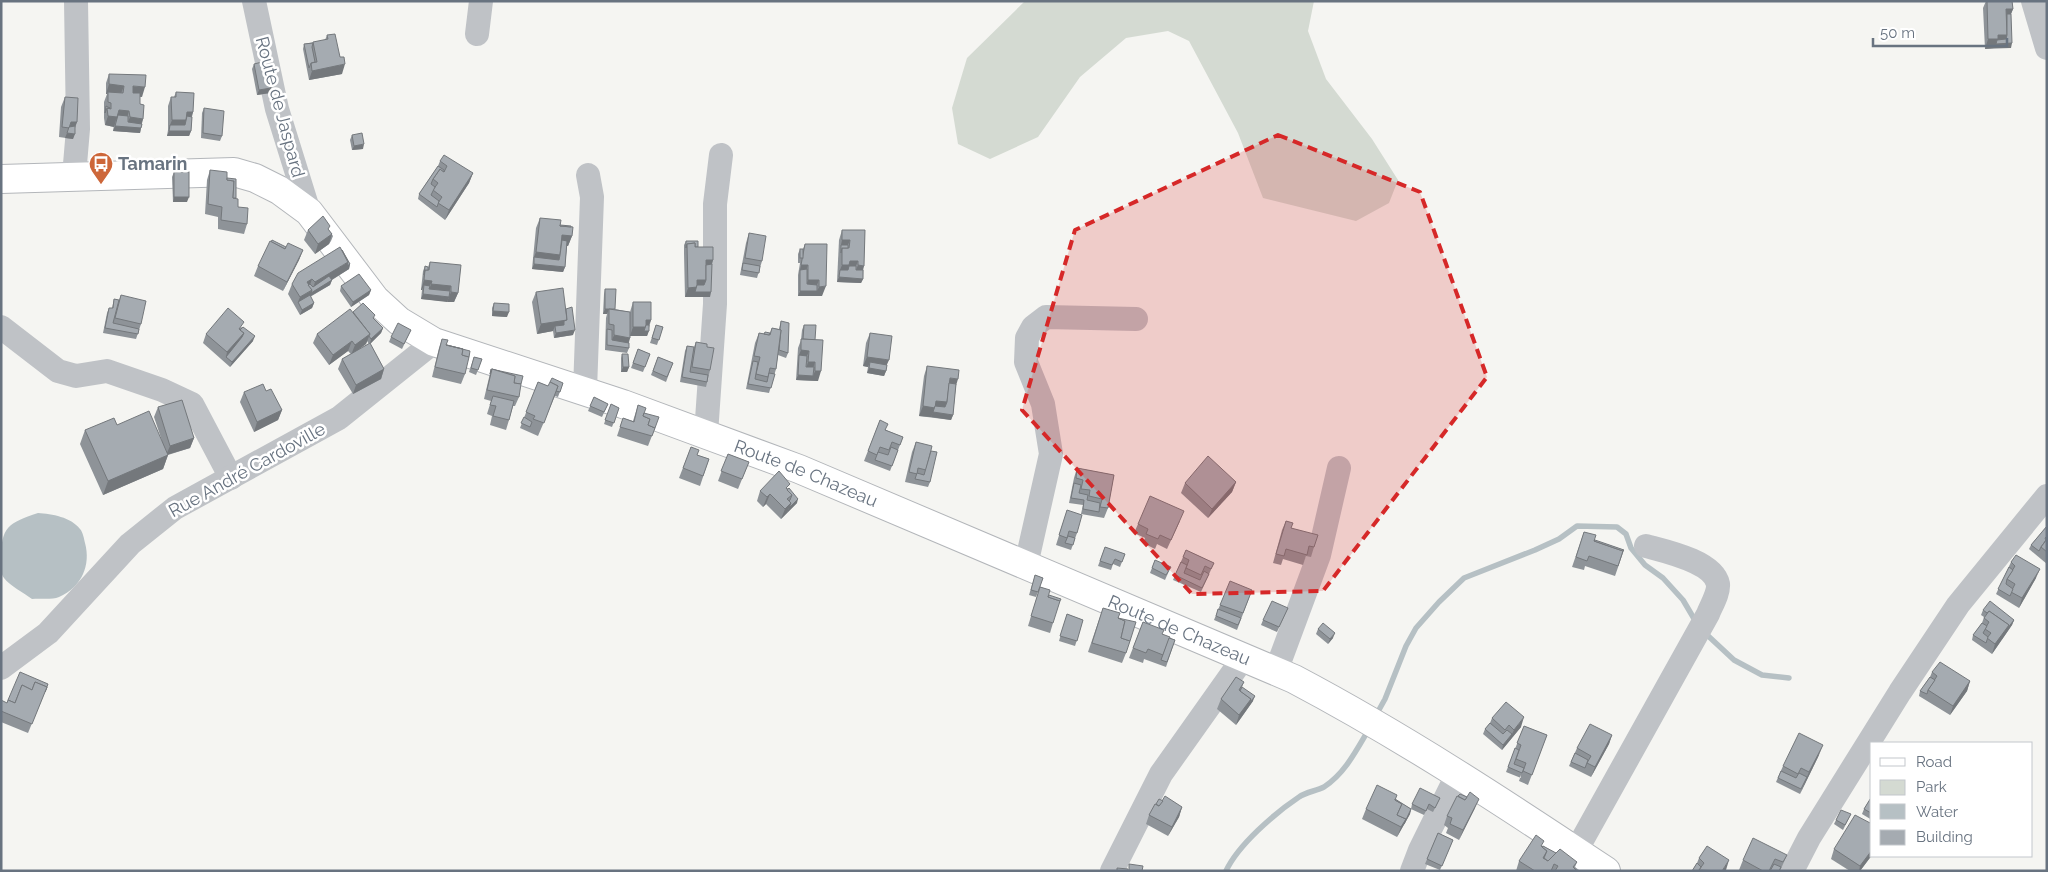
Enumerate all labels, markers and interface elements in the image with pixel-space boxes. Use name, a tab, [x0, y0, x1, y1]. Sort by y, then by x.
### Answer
scale bar	[1873, 15, 2007, 47]
text: 50 m	[1880, 24, 1915, 42]
street label: Route de Jaspard	[252, 34, 309, 180]
bus stop icon: Tamarin	[88, 151, 114, 185]
place label: Tamarin	[118, 153, 187, 174]
street label: Rue André Cardoville	[165, 418, 329, 521]
street label: Route de Chazeau	[731, 435, 881, 511]
street label: Route de Chazeau	[1105, 590, 1254, 669]
legend	[1870, 742, 2033, 857]
text: Road	[1916, 753, 1952, 771]
text: Park	[1916, 778, 1947, 796]
text: Water	[1916, 803, 1959, 821]
text: Building	[1916, 828, 1973, 846]

